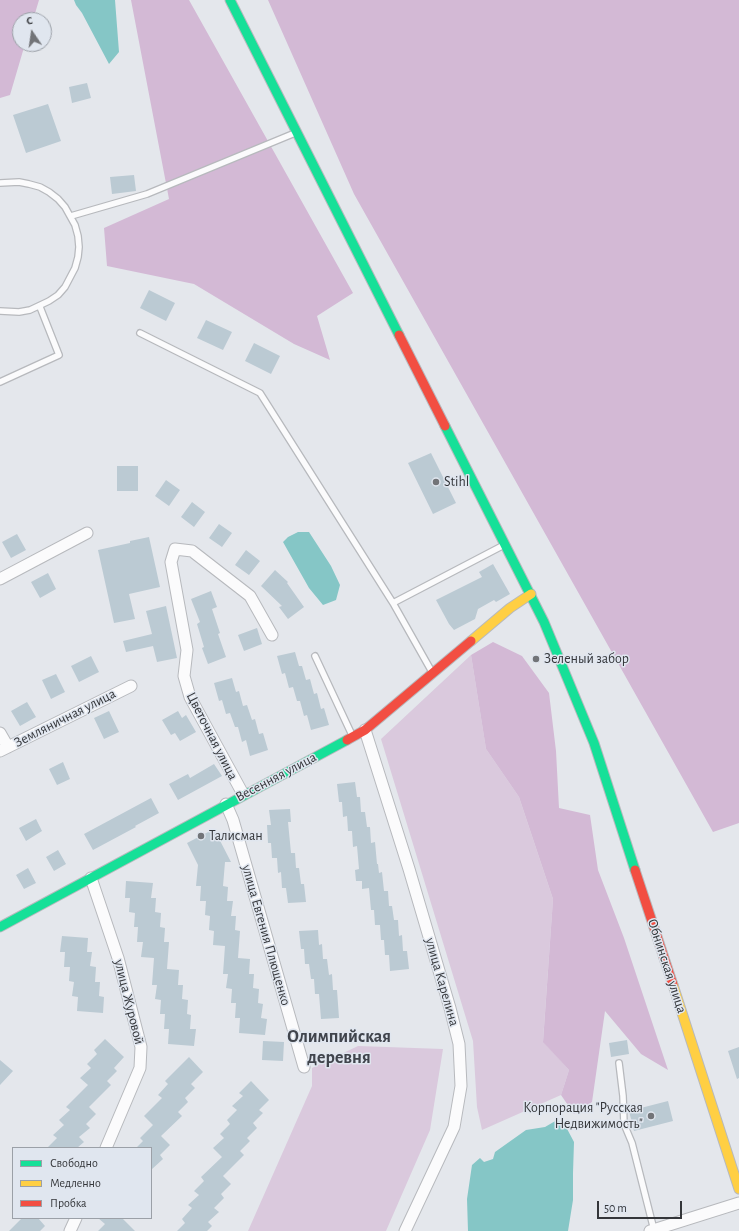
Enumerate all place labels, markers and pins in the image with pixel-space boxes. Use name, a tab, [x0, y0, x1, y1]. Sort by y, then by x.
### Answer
place label: Stihl	[444, 474, 469, 490]
marker: Stihl	[431, 477, 441, 487]
place label: Зеленый забор	[544, 651, 629, 667]
marker: Зеленый забор	[531, 654, 541, 664]
place label: Талисман	[209, 828, 263, 844]
marker: Талисман	[196, 831, 206, 841]
place label: Корпорация "Русская Недвижимость"	[523, 1100, 643, 1132]
marker: Корпорация "Русская Недвижимость"	[646, 1111, 656, 1121]

